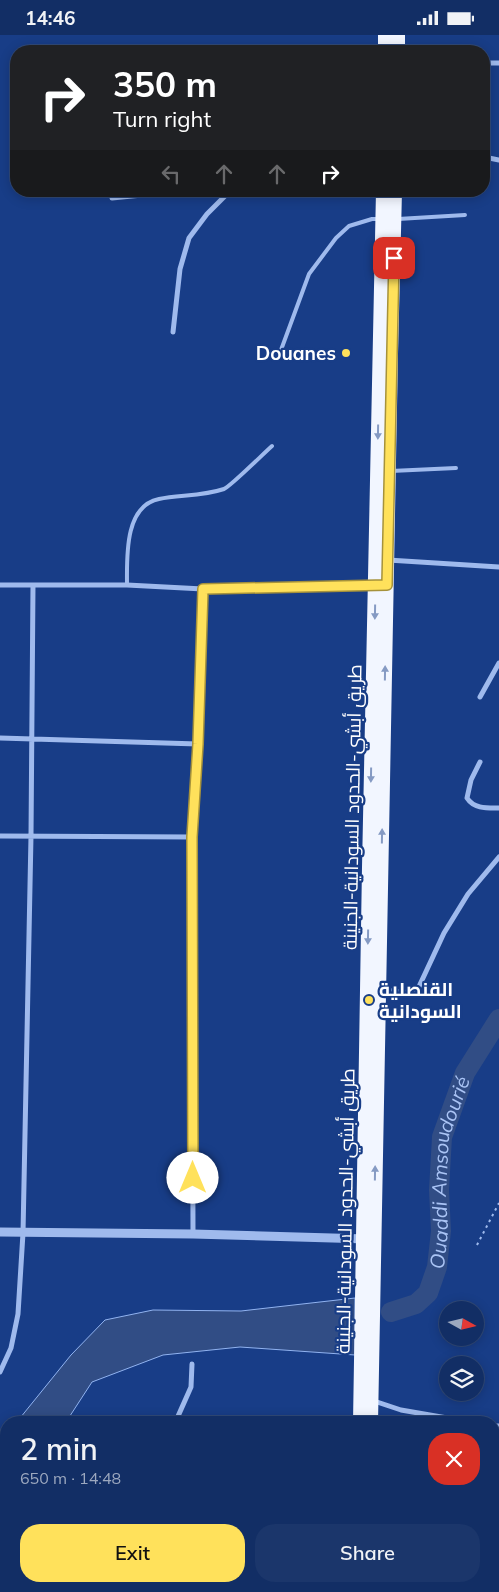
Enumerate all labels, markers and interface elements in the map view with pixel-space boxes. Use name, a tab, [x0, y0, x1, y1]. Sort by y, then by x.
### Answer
text: 14:46	[25, 6, 75, 30]
text: 350 m	[113, 62, 217, 106]
icon: right	[30, 65, 95, 130]
text: Turn right	[113, 105, 211, 133]
icon: left	[157, 160, 185, 188]
icon: ahead	[210, 160, 238, 188]
icon: ahead	[263, 160, 291, 188]
icon: right	[316, 160, 344, 188]
pin	[373, 237, 415, 279]
icon: arrive	[380, 244, 408, 272]
place label: Douanes	[256, 341, 336, 365]
marker: Douanes	[340, 347, 352, 359]
one-way arrow	[374, 425, 382, 441]
one-way arrow	[370, 605, 378, 621]
street label: طريق أبشي-الحدود السودانية-الجنينة	[338, 664, 369, 950]
one-way arrow	[381, 665, 389, 681]
one-way arrow	[367, 767, 375, 783]
one-way arrow	[378, 827, 386, 843]
one-way arrow	[364, 930, 372, 946]
place label: القنصلية السودانية	[379, 977, 462, 1023]
marker: القنصلية السودانية	[363, 994, 375, 1006]
street label: طريق أبشي-الحدود السودانية-الجنينة	[331, 1068, 362, 1354]
water label: Ouaddi Amsoudourié	[424, 1073, 475, 1270]
position arrow	[166, 1151, 218, 1203]
one-way arrow	[371, 1165, 379, 1181]
north arrow	[439, 1301, 484, 1346]
map controls	[439, 1301, 484, 1401]
button: layers	[439, 1356, 484, 1401]
text: 2 min	[20, 1430, 98, 1468]
button: close	[428, 1433, 480, 1485]
text: 650 m · 14:48	[20, 1468, 121, 1488]
button: Exit	[20, 1524, 245, 1582]
button: Share	[255, 1524, 480, 1582]

